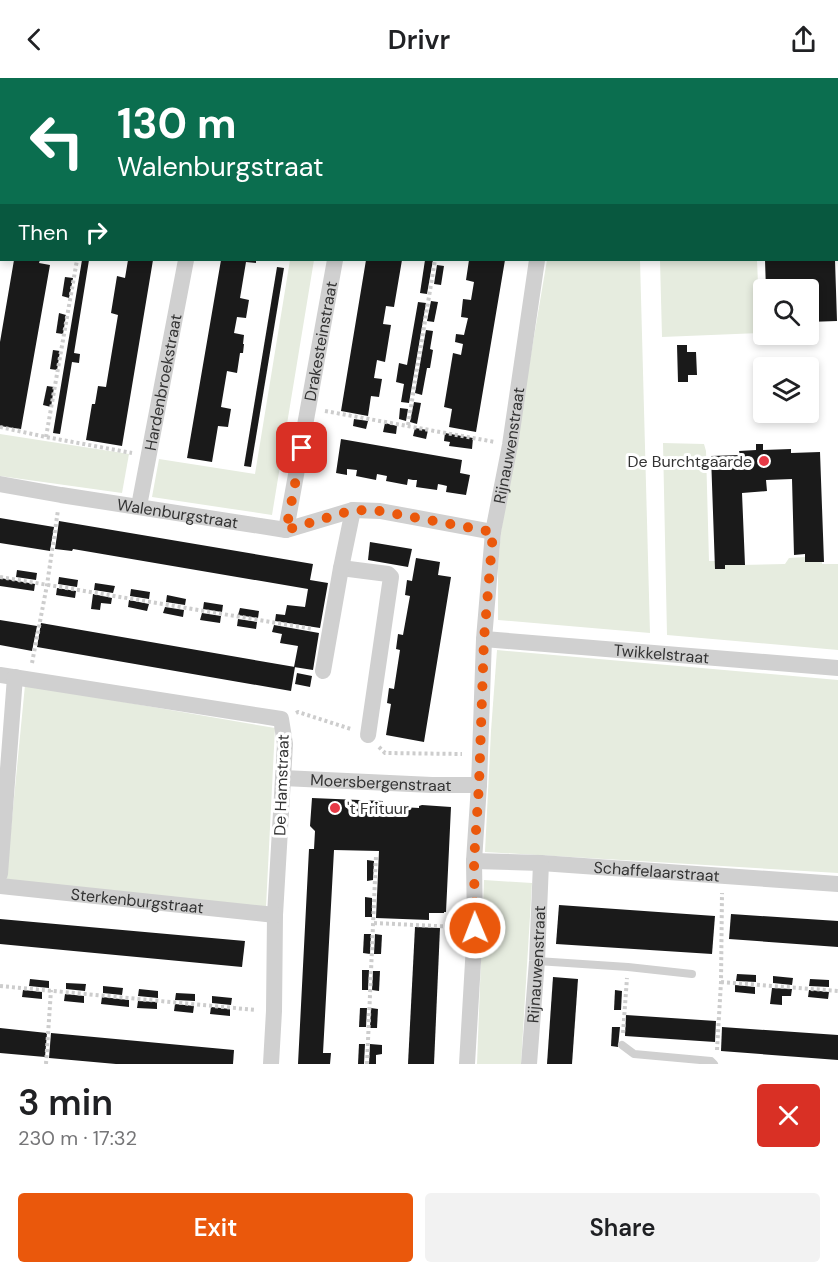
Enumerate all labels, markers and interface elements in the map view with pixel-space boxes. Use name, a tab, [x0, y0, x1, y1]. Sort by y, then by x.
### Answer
text: Drivr	[388, 22, 450, 57]
icon: back	[18, 23, 51, 56]
icon: share	[787, 23, 820, 56]
text: 130 m	[117, 96, 237, 151]
icon: left	[18, 102, 96, 180]
text: Walenburgstraat	[117, 149, 324, 184]
icon: right	[80, 216, 113, 249]
text: Then	[18, 218, 68, 247]
map controls	[753, 279, 819, 423]
button: search	[753, 279, 819, 345]
street label: Drakesteinstraat	[300, 280, 342, 403]
street label: Hardenbroekstraat	[140, 312, 186, 452]
button: layers	[753, 357, 819, 423]
street label: Rijnauwenstraat	[489, 386, 529, 505]
pin	[276, 422, 327, 473]
icon: arrive	[285, 431, 318, 464]
place label: De Burchtgaarde	[628, 451, 752, 472]
marker: De Burchtgaarde	[757, 454, 771, 468]
street label: Walenburgstraat	[115, 494, 240, 533]
street label: Twikkelstraat	[613, 640, 710, 668]
street label: De Hamstraat	[269, 734, 294, 836]
street label: Moersbergenstraat	[310, 769, 451, 796]
place label: 't Frituur	[347, 798, 409, 819]
marker: 't Frituur	[328, 801, 342, 815]
street label: Schaffelaarstraat	[593, 857, 720, 887]
street label: Sterkenburgstraat	[70, 884, 205, 918]
position arrow	[443, 896, 507, 960]
street label: Rijnauwenstraat	[522, 905, 550, 1024]
text: 3 min	[18, 1079, 113, 1126]
button: close	[757, 1084, 820, 1147]
text: 230 m · 17:32	[18, 1125, 137, 1151]
button: Exit	[18, 1193, 413, 1262]
button: Share	[425, 1193, 820, 1262]

